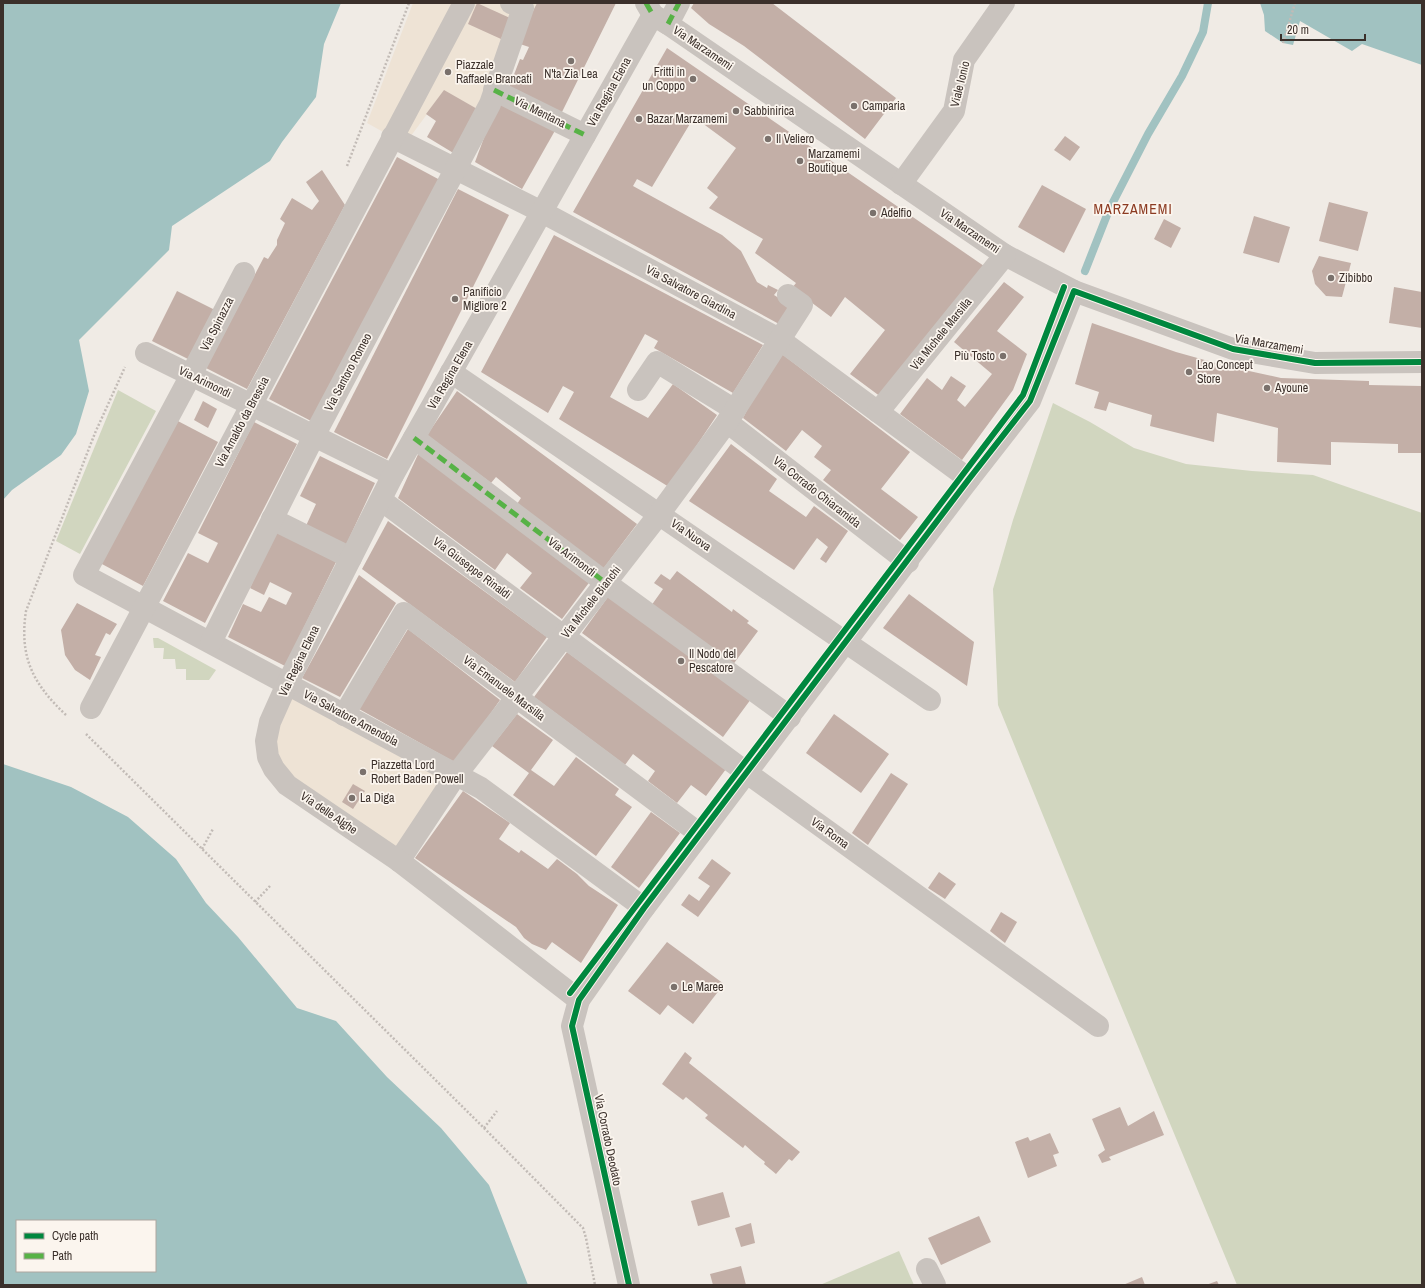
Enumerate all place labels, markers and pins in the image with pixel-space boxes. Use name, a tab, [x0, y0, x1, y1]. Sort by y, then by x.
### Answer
marker: N'ta Zia Lea	[566, 56, 576, 66]
place label: Piazzale Raffaele Brancati	[456, 57, 532, 87]
place label: Fritti in un Coppo	[642, 64, 685, 94]
place label: N'ta Zia Lea	[544, 66, 598, 82]
marker: Piazzale Raffaele Brancati	[443, 67, 453, 77]
marker: Fritti in un Coppo	[688, 74, 698, 84]
place label: Camparia	[862, 98, 906, 114]
marker: Camparia	[849, 101, 859, 111]
place label: Sabbinirica	[744, 103, 795, 119]
marker: Sabbinirica	[731, 106, 741, 116]
place label: Bazar Marzamemi	[647, 111, 727, 127]
marker: Bazar Marzamemi	[634, 114, 644, 124]
place label: Il Veliero	[776, 131, 814, 147]
marker: Il Veliero	[763, 134, 773, 144]
place label: Marzamemi Boutique	[808, 146, 860, 176]
marker: Marzamemi Boutique	[795, 156, 805, 166]
place label: Adelfio	[880, 205, 912, 221]
marker: Adelfio	[868, 208, 878, 218]
place label: Zibibbo	[1339, 270, 1372, 286]
marker: Zibibbo	[1326, 273, 1336, 283]
place label: Panificio Migliore 2	[463, 284, 507, 314]
marker: Panificio Migliore 2	[450, 294, 460, 304]
place label: Più Tosto	[954, 348, 995, 364]
marker: Più Tosto	[998, 351, 1008, 361]
place label: Lao Concept Store	[1197, 357, 1253, 387]
marker: Lao Concept Store	[1184, 367, 1194, 377]
place label: Ayoune	[1274, 380, 1308, 396]
marker: Ayoune	[1262, 383, 1272, 393]
place label: Il Nodo del Pescatore	[689, 646, 736, 676]
marker: Il Nodo del Pescatore	[676, 656, 686, 666]
place label: Piazzetta Lord Robert Baden Powell	[371, 757, 463, 787]
marker: Piazzetta Lord Robert Baden Powell	[358, 767, 368, 777]
place label: La Diga	[360, 790, 395, 806]
marker: La Diga	[347, 793, 357, 803]
place label: Le Maree	[682, 979, 724, 995]
marker: Le Maree	[669, 982, 679, 992]

